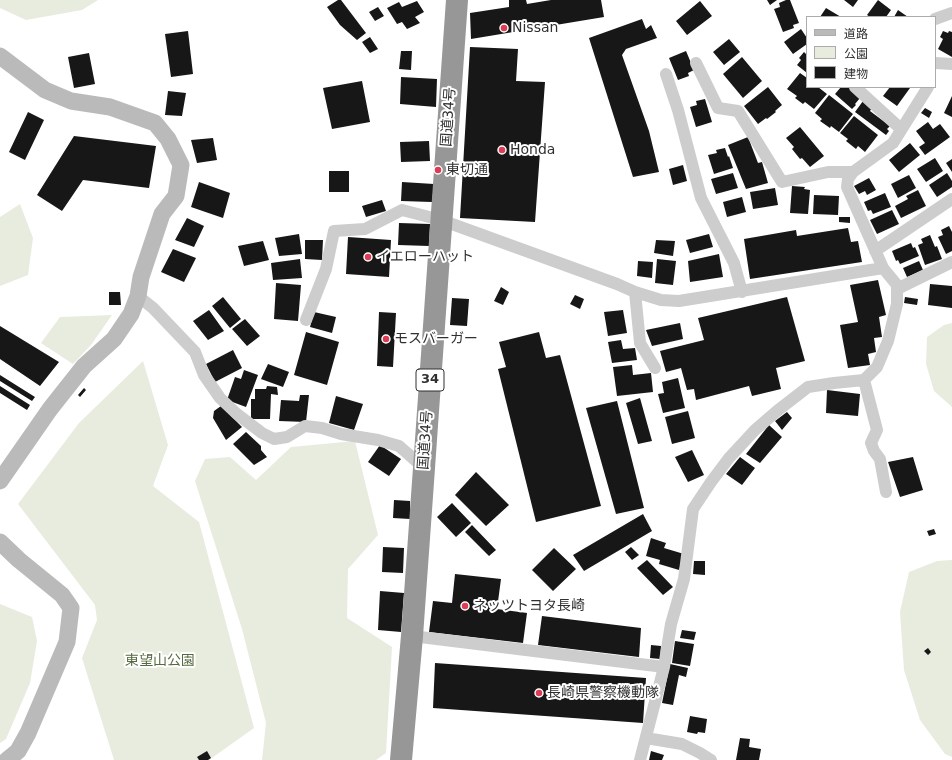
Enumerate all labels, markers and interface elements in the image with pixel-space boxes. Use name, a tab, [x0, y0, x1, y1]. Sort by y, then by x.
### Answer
legend	[806, 16, 936, 88]
place label: Nissan	[512, 20, 558, 36]
marker: Nissan	[499, 23, 509, 33]
text: 道路	[844, 27, 868, 41]
text: 公園	[844, 47, 868, 61]
text: 建物	[844, 67, 868, 81]
street label: 国道34号	[439, 87, 459, 147]
place label: Honda	[510, 142, 555, 158]
marker: Honda	[497, 145, 507, 155]
place label: 東切通	[446, 162, 488, 178]
marker: 東切通	[433, 165, 443, 175]
place label: イエローハット	[376, 249, 474, 265]
marker: イエローハット	[363, 252, 373, 262]
place label: モスバーガー	[394, 331, 478, 347]
marker: モスバーガー	[381, 334, 391, 344]
road number: 34	[416, 369, 444, 391]
street label: 国道34号	[416, 410, 436, 470]
place label: ネッツトヨタ長崎	[473, 598, 585, 614]
marker: ネッツトヨタ長崎	[460, 601, 470, 611]
park label: 東望山公園	[125, 653, 195, 669]
place label: 長崎県警察機動隊	[547, 685, 659, 701]
marker: 長崎県警察機動隊	[534, 688, 544, 698]

